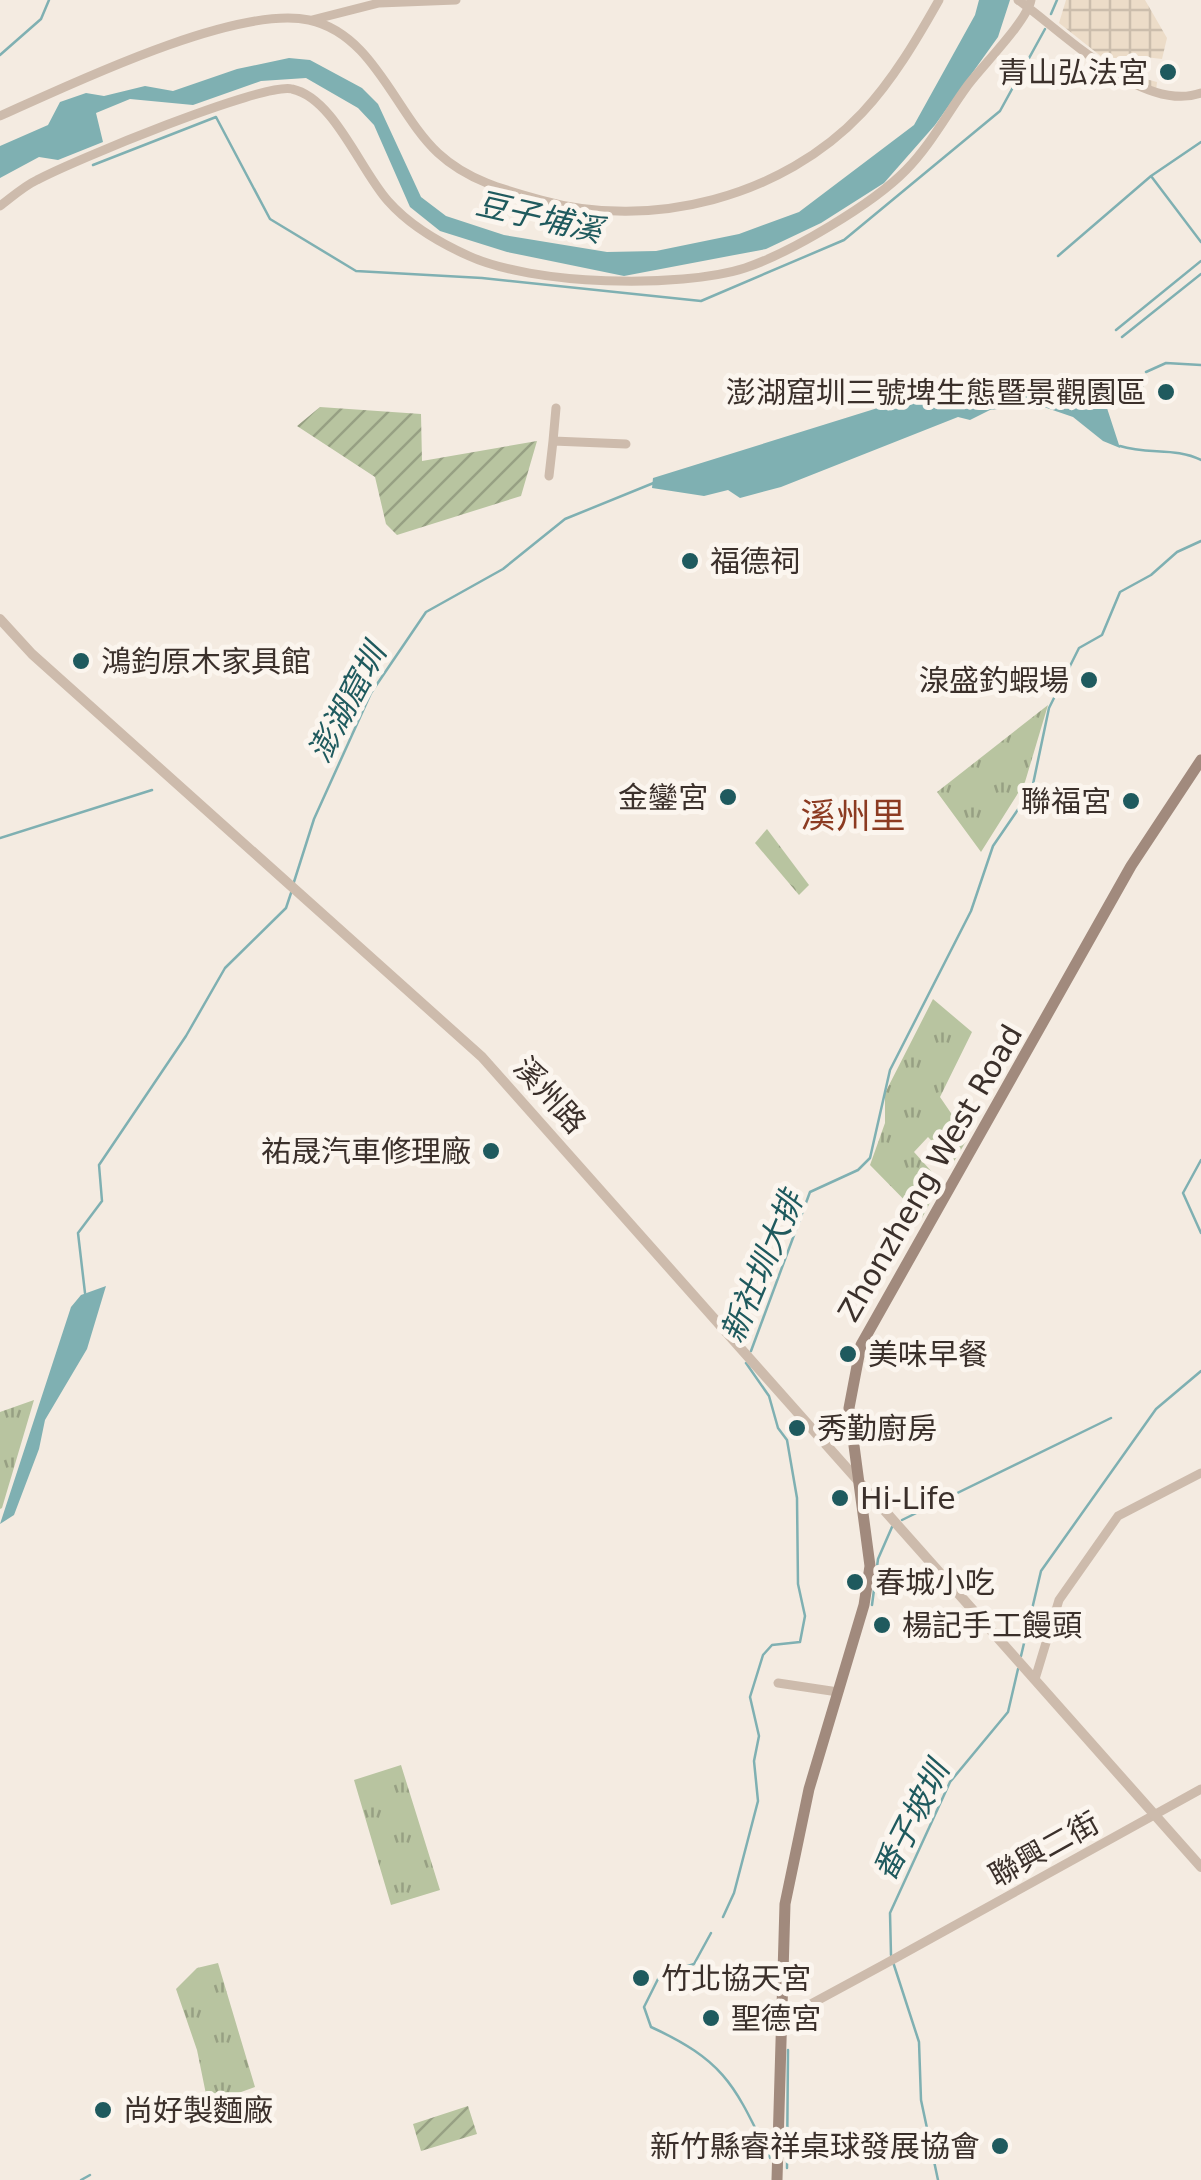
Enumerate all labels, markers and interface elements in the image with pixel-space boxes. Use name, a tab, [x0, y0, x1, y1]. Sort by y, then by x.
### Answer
place label: 青山弘法宮	[998, 55, 1148, 90]
marker: 青山弘法宮	[1157, 61, 1179, 83]
water label: 豆子埔溪	[472, 184, 610, 251]
place label: 澎湖窟圳三號埤生態暨景觀園區	[726, 375, 1146, 410]
marker: 澎湖窟圳三號埤生態暨景觀園區	[1155, 381, 1177, 403]
place label: 福德祠	[710, 544, 800, 579]
marker: 福德祠	[679, 550, 701, 572]
water label: 澎湖窟圳	[300, 634, 396, 768]
place label: 鴻鈞原木家具館	[101, 644, 311, 679]
marker: 鴻鈞原木家具館	[70, 650, 92, 672]
place label: 湶盛釣蝦場	[919, 663, 1069, 698]
marker: 湶盛釣蝦場	[1078, 669, 1100, 691]
place label: 金鑾宮	[618, 780, 708, 815]
place label: 聯福宮	[1021, 784, 1111, 819]
marker: 金鑾宮	[717, 786, 739, 808]
marker: 聯福宮	[1120, 790, 1142, 812]
district label: 溪州里	[800, 796, 906, 836]
street label: Zhonzheng West Road	[831, 1019, 1029, 1327]
street label: 溪州路	[507, 1050, 593, 1140]
place label: 祐晟汽車修理廠	[261, 1134, 471, 1169]
marker: 祐晟汽車修理廠	[480, 1140, 502, 1162]
water label: 新社圳大排	[713, 1182, 812, 1348]
place label: 美味早餐	[868, 1337, 988, 1372]
marker: 美味早餐	[837, 1343, 859, 1365]
place label: 秀勤廚房	[817, 1411, 937, 1446]
marker: 秀勤廚房	[786, 1417, 808, 1439]
place label: Hi-Life	[860, 1481, 956, 1516]
marker: Hi-Life	[829, 1487, 851, 1509]
place label: 春城小吃	[875, 1565, 995, 1600]
marker: 春城小吃	[844, 1571, 866, 1593]
place label: 楊記手工饅頭	[902, 1608, 1082, 1643]
marker: 楊記手工饅頭	[871, 1614, 893, 1636]
water label: 番子坡圳	[865, 1752, 959, 1887]
street label: 聯興二街	[983, 1805, 1105, 1893]
place label: 竹北協天宮	[661, 1961, 811, 1996]
marker: 竹北協天宮	[630, 1967, 652, 1989]
place label: 聖德宮	[731, 2001, 821, 2036]
marker: 聖德宮	[700, 2007, 722, 2029]
place label: 尚好製麵廠	[123, 2093, 273, 2128]
marker: 尚好製麵廠	[92, 2099, 114, 2121]
place label: 新竹縣睿祥桌球發展協會	[650, 2129, 980, 2164]
marker: 新竹縣睿祥桌球發展協會	[989, 2135, 1011, 2157]

